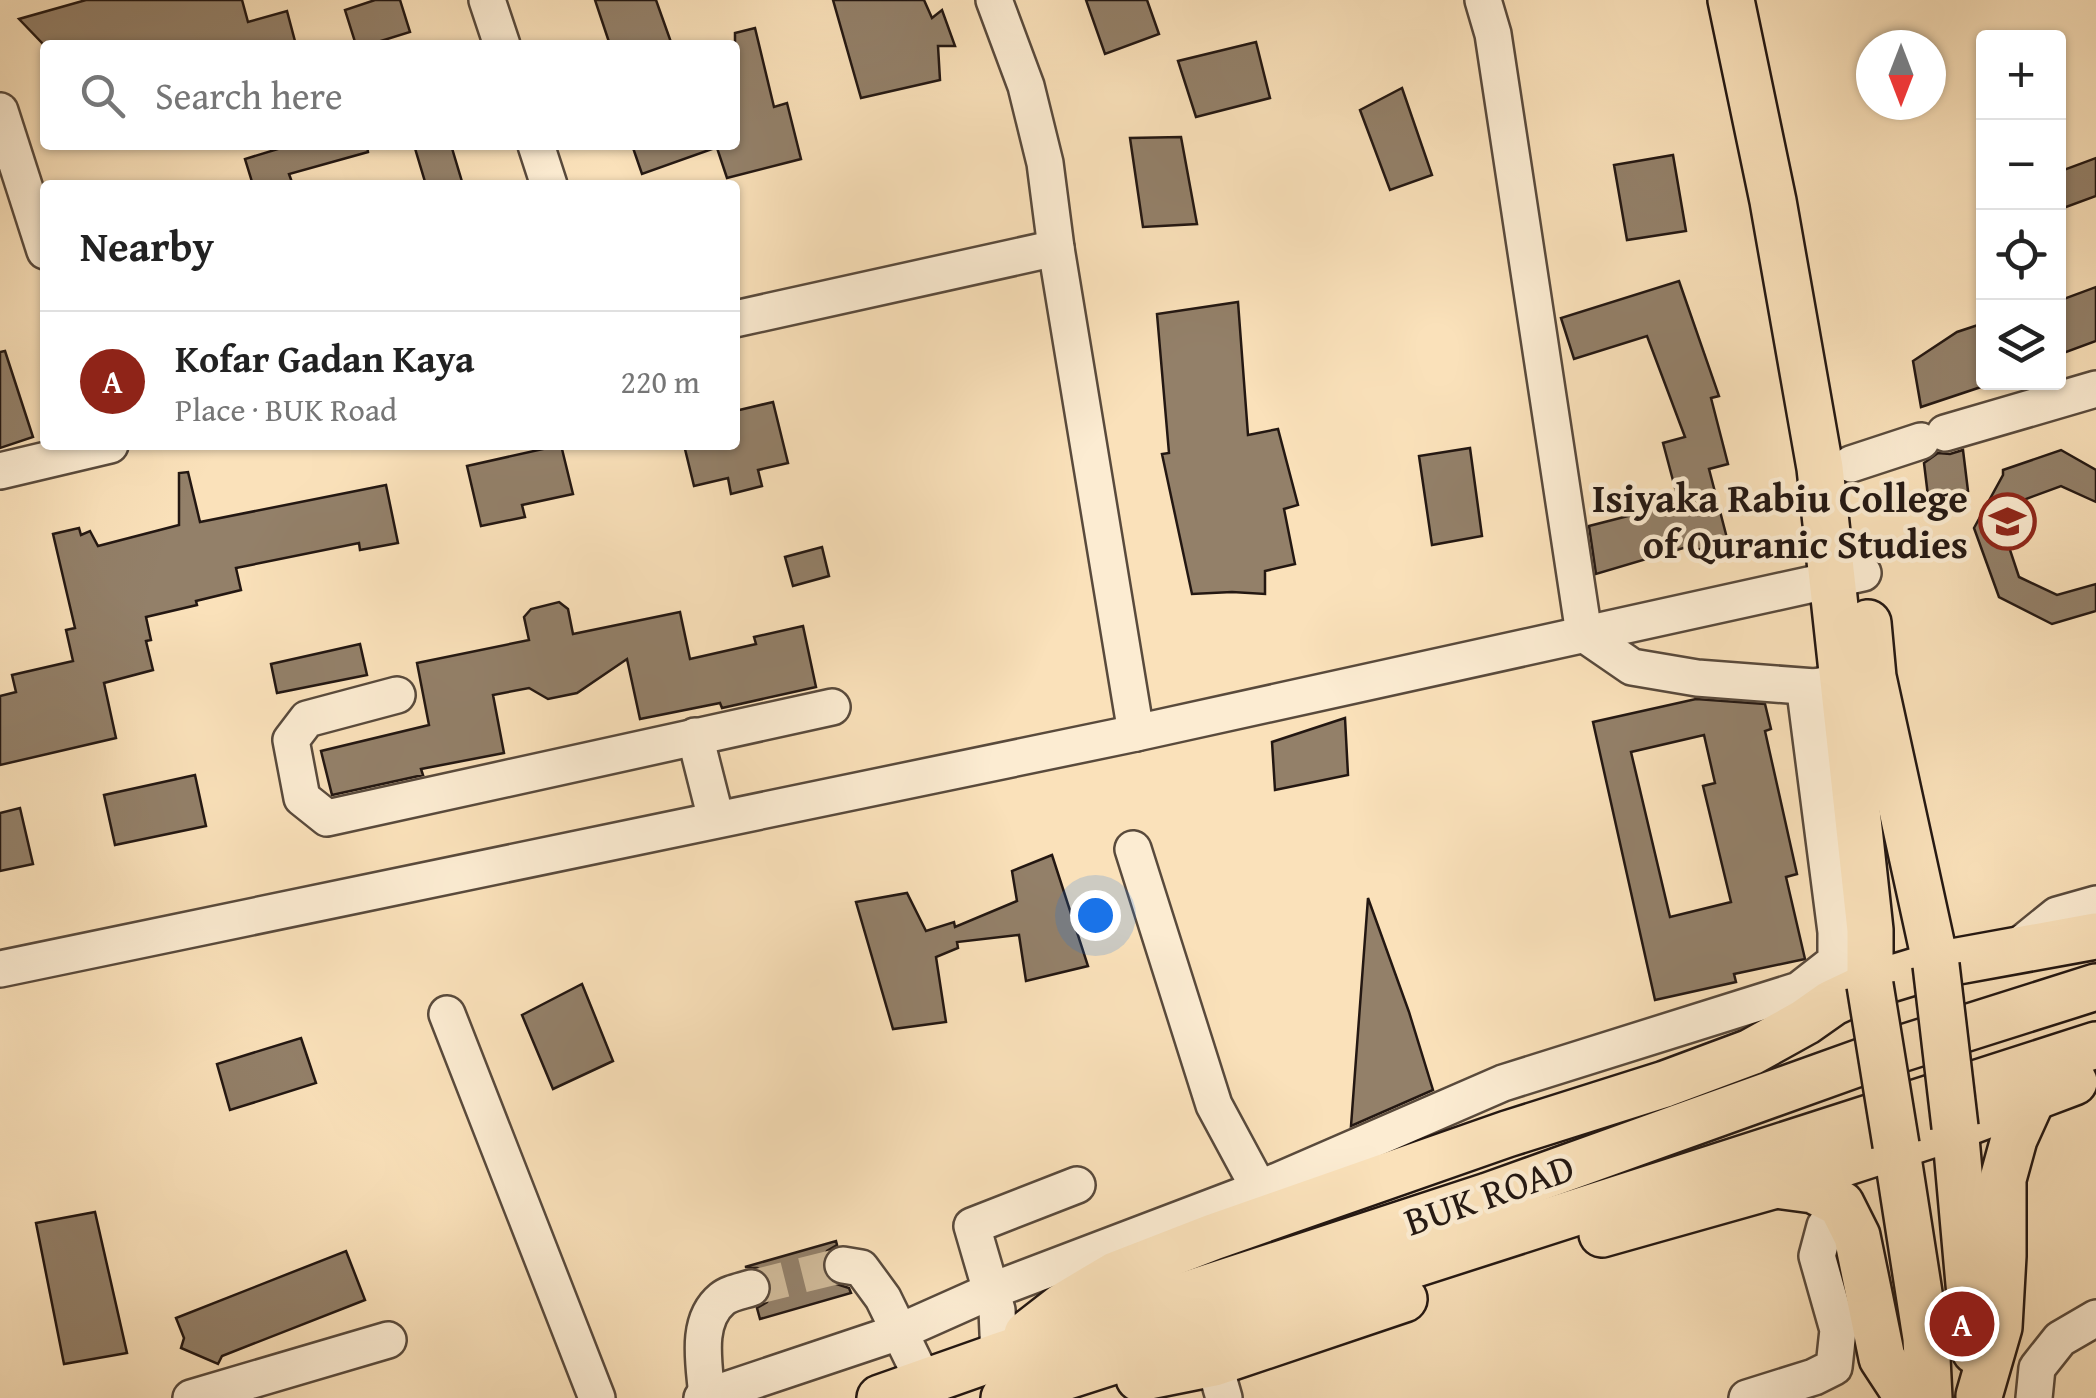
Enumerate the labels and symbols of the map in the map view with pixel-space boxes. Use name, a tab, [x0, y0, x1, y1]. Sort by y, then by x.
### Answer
north arrow	[1856, 30, 1946, 120]
place label: Isiyaka Rabiu College of Quranic Studies	[1592, 468, 1968, 573]
school or university icon: Isiyaka Rabiu College of Quranic Studies	[1977, 491, 2037, 551]
your location	[1070, 890, 1121, 941]
street label: BUK ROAD	[1396, 1137, 1582, 1250]
pin: A	[1930, 1286, 1994, 1362]

